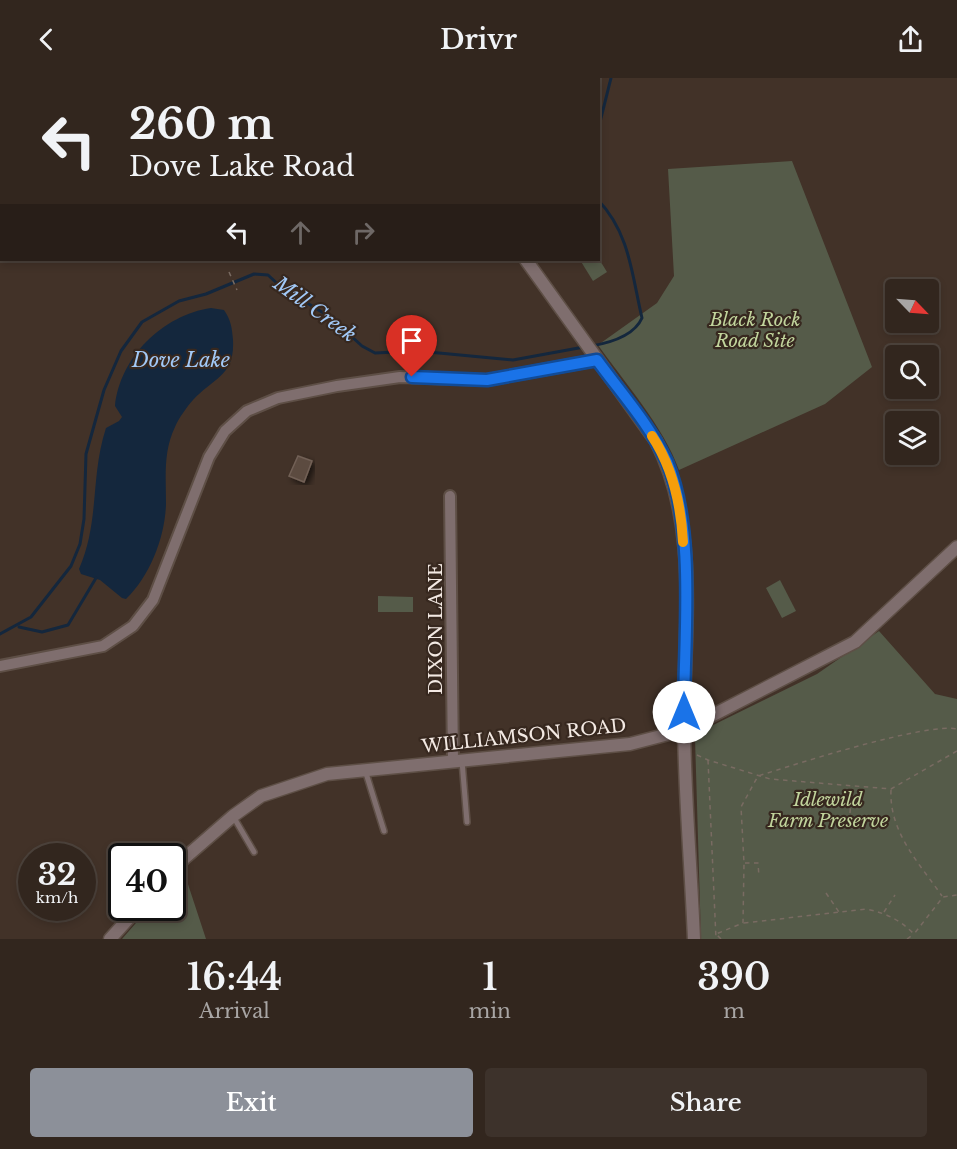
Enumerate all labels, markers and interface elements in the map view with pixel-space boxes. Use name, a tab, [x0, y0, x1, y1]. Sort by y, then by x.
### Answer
icon: back	[30, 23, 63, 56]
text: Drivr	[440, 23, 517, 56]
icon: share	[894, 23, 927, 56]
text: 260 m	[129, 98, 274, 150]
icon: left	[30, 102, 108, 180]
text: Dove Lake Road	[129, 150, 354, 183]
icon: left	[221, 216, 254, 249]
icon: ahead	[284, 216, 317, 249]
icon: right	[347, 216, 380, 249]
water label: Mill Creek	[268, 270, 361, 347]
north arrow	[885, 279, 939, 333]
map controls	[885, 279, 939, 465]
park label: Black Rock Road Site	[709, 309, 800, 352]
pin	[386, 315, 437, 377]
icon: arrive	[395, 324, 428, 357]
button: search	[885, 345, 939, 399]
water label: Dove Lake	[131, 348, 230, 372]
button: layers	[885, 411, 939, 465]
street label: DIXON LANE	[425, 563, 447, 695]
position arrow	[652, 680, 716, 744]
street label: WILLIAMSON ROAD	[420, 714, 627, 758]
park label: Idlewild Farm Preserve	[767, 789, 888, 832]
speed limit sign: 40	[108, 843, 186, 921]
text: 32	[38, 856, 76, 893]
text: km/h	[36, 888, 78, 907]
text: 16:44	[186, 955, 282, 1000]
text: 1	[482, 955, 498, 1000]
text: 390	[697, 955, 771, 1000]
text: Arrival	[199, 999, 270, 1023]
text: min	[469, 999, 511, 1023]
text: m	[723, 999, 745, 1023]
button: Exit	[30, 1068, 473, 1137]
button: Share	[485, 1068, 927, 1137]

